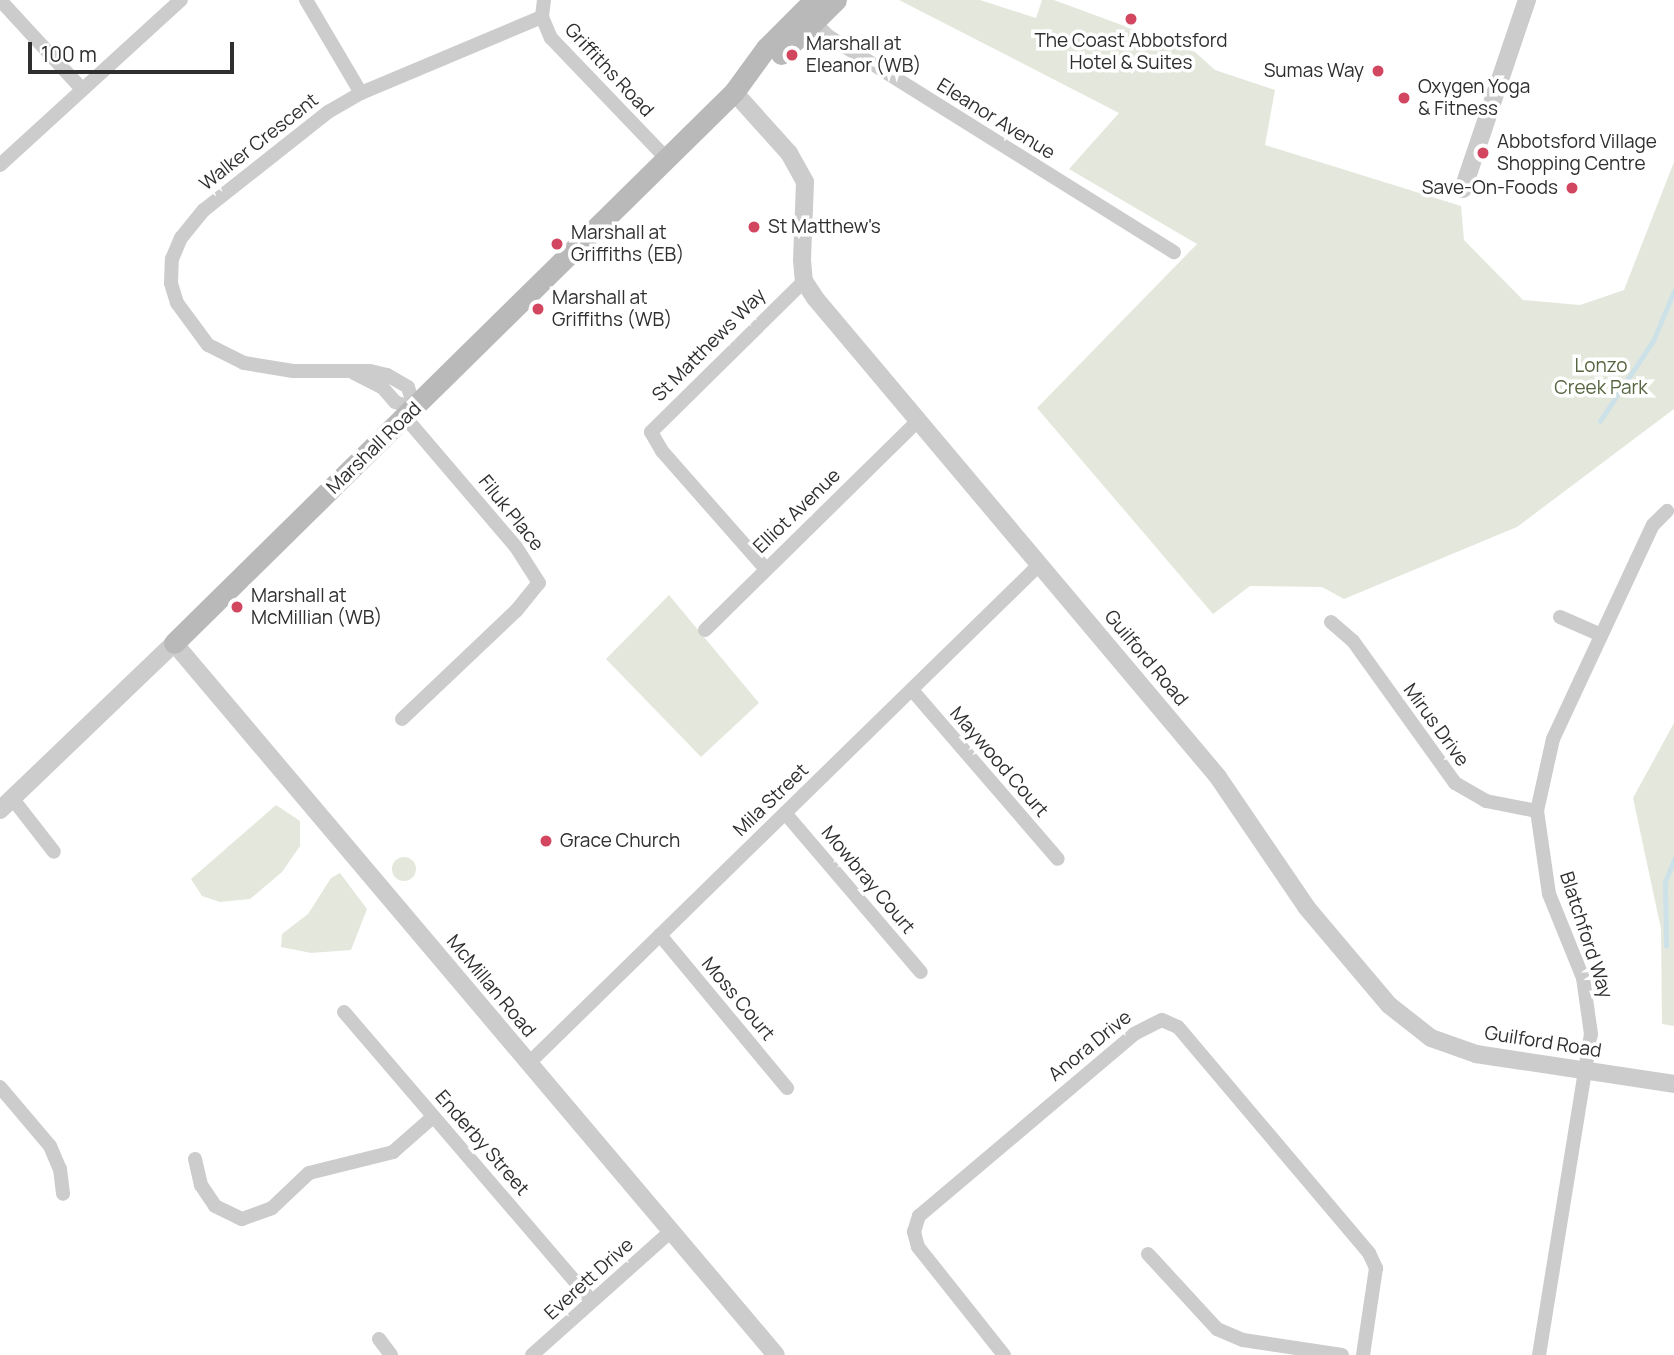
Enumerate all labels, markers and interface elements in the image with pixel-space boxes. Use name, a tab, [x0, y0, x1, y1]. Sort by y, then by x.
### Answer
marker: The Coast Abbotsford Hotel & Suites	[1123, 11, 1139, 27]
street label: Griffiths Road	[560, 18, 658, 122]
scale bar	[32, 28, 238, 72]
place label: The Coast Abbotsford Hotel & Suites	[1034, 30, 1228, 74]
place label: Marshall at Eleanor (WB)	[806, 33, 921, 77]
text: 100 m	[41, 40, 97, 68]
marker: Marshall at Eleanor (WB)	[784, 47, 800, 63]
place label: Sumas Way	[1264, 60, 1364, 82]
marker: Sumas Way	[1370, 63, 1386, 79]
street label: Eleanor Avenue	[933, 74, 1059, 164]
place label: Oxygen Yoga & Fitness	[1418, 76, 1530, 120]
street label: Walker Crescent	[195, 89, 323, 195]
marker: Oxygen Yoga & Fitness	[1396, 90, 1412, 106]
place label: Abbotsford Village Shopping Centre	[1497, 131, 1657, 175]
marker: Abbotsford Village Shopping Centre	[1475, 145, 1491, 161]
place label: Save-On-Foods	[1422, 177, 1558, 199]
marker: Save-On-Foods	[1564, 180, 1580, 196]
place label: St Matthew's	[768, 216, 881, 238]
marker: St Matthew's	[746, 219, 762, 235]
place label: Marshall at Griffiths (EB)	[571, 222, 684, 266]
marker: Marshall at Griffiths (EB)	[549, 236, 565, 252]
street label: St Matthews Way	[648, 284, 770, 406]
place label: Marshall at Griffiths (WB)	[552, 287, 672, 331]
marker: Marshall at Griffiths (WB)	[530, 301, 546, 317]
park label: Lonzo Creek Park	[1554, 355, 1648, 399]
street label: Marshall Road	[322, 397, 426, 499]
street label: Elliot Avenue	[749, 464, 845, 558]
street label: Filuk Place	[474, 471, 548, 555]
place label: Marshall at McMillian (WB)	[251, 585, 382, 629]
marker: Marshall at McMillian (WB)	[229, 599, 245, 615]
street label: Guilford Road	[1099, 606, 1193, 710]
street label: Mirus Drive	[1398, 679, 1474, 771]
street label: Maywood Court	[945, 702, 1053, 822]
street label: Mila Street	[729, 759, 813, 841]
street label: Mowbray Court	[816, 822, 920, 938]
place label: Grace Church	[560, 830, 680, 852]
marker: Grace Church	[538, 833, 554, 849]
street label: Blatchford Way	[1555, 869, 1617, 1001]
street label: McMillan Road	[442, 930, 540, 1042]
street label: Moss Court	[697, 953, 779, 1045]
street label: Anora Drive	[1044, 1006, 1136, 1086]
street label: Guilford Road	[1483, 1022, 1603, 1062]
street label: Enderby Street	[430, 1086, 534, 1200]
street label: Everett Drive	[540, 1233, 638, 1325]

